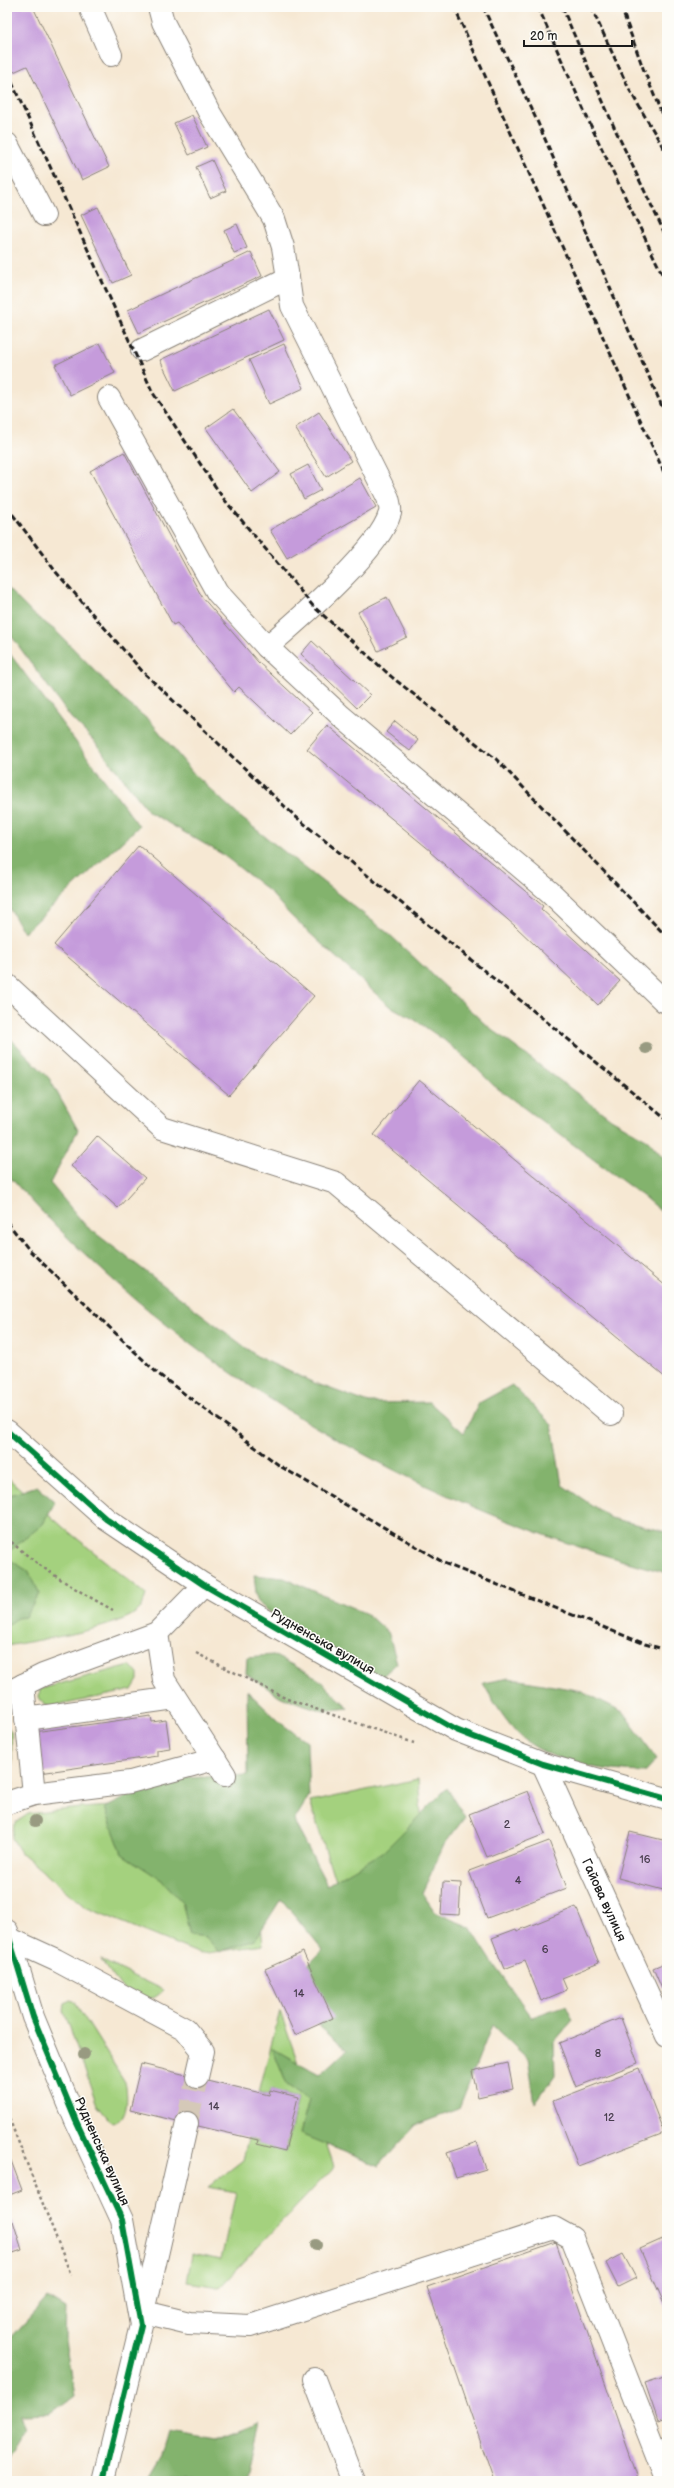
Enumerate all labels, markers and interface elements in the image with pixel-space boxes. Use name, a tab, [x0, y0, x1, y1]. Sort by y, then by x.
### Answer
scale bar	[524, 22, 632, 48]
text: 20 m	[530, 29, 557, 44]
street label: Рудненська вулиця	[268, 1606, 377, 1678]
house number: 2	[504, 1818, 511, 1831]
house number: 16	[640, 1853, 651, 1866]
street label: Гайова вулиця	[578, 1856, 630, 1944]
house number: 4	[515, 1874, 522, 1887]
house number: 6	[542, 1943, 549, 1956]
house number: 14	[294, 1987, 305, 2000]
house number: 8	[595, 2047, 601, 2060]
street label: Рудненська вулиця	[71, 2095, 133, 2208]
house number: 14	[209, 2100, 220, 2113]
house number: 12	[604, 2111, 615, 2124]

